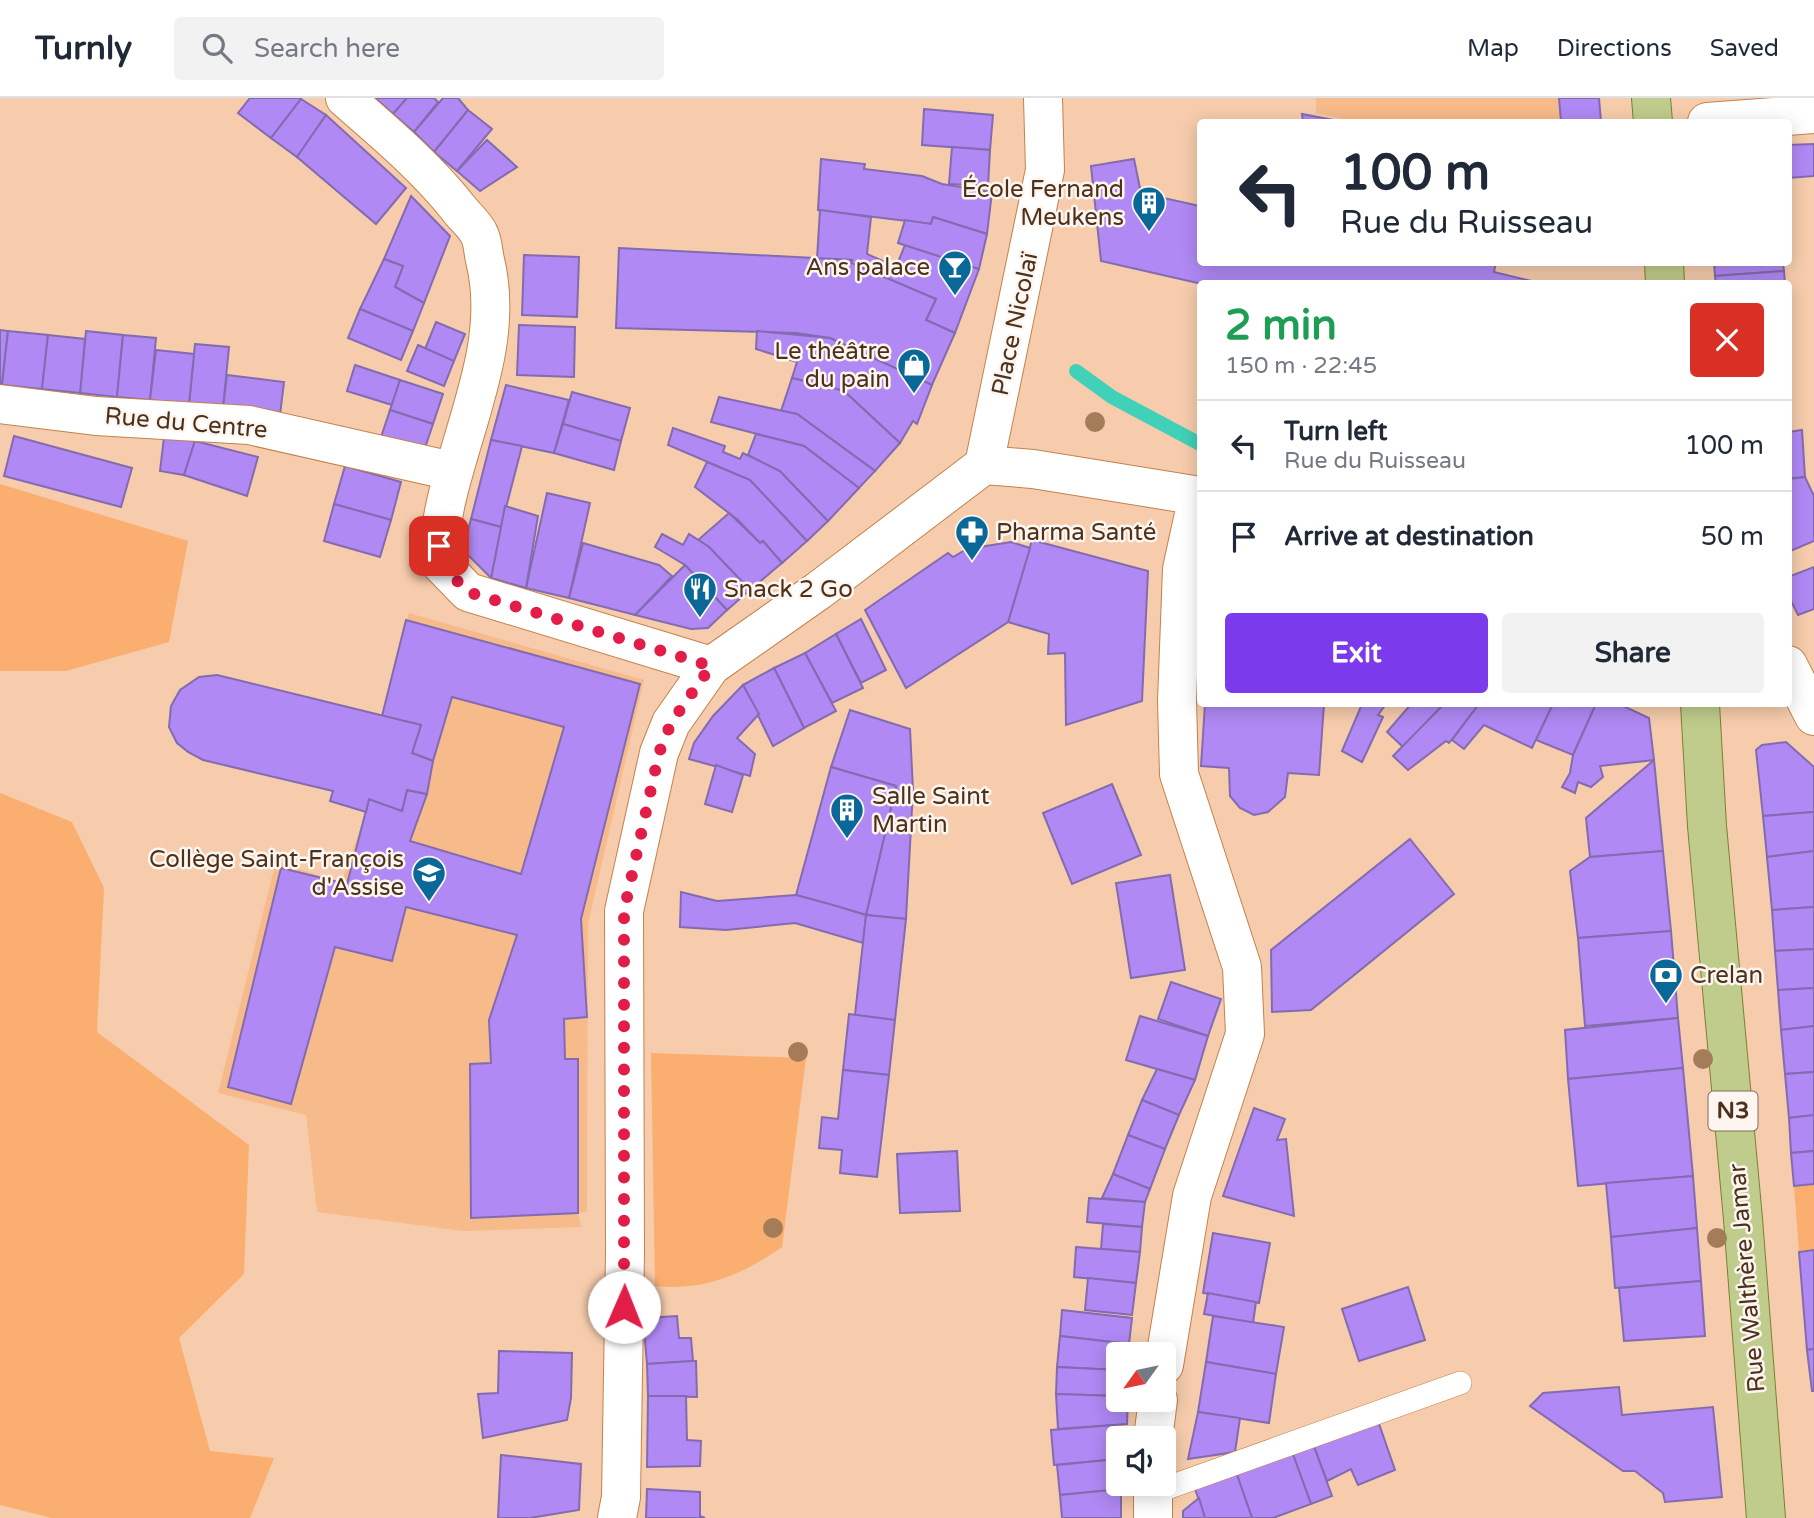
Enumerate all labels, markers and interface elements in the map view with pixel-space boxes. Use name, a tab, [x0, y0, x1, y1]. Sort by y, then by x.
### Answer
search box	[174, 17, 664, 80]
text: Turnly	[35, 29, 132, 68]
icon: search	[198, 29, 236, 67]
text: Search here	[254, 33, 400, 64]
text: Map	[1467, 34, 1519, 63]
text: Directions	[1557, 34, 1672, 63]
text: Saved	[1710, 34, 1779, 63]
text: 100 m	[1340, 144, 1490, 203]
icon: left	[1225, 147, 1316, 238]
place label: École Fernand Meukens	[962, 174, 1124, 232]
building icon: École Fernand Meukens	[1130, 184, 1168, 233]
text: Rue du Ruisseau	[1340, 204, 1593, 242]
bar icon: Ans palace	[936, 248, 974, 297]
street label: Place Nicolaï	[986, 249, 1045, 398]
place label: Ans palace	[805, 253, 930, 282]
text: 2 min	[1225, 300, 1337, 351]
button: close	[1690, 303, 1764, 377]
place label: Le théâtre du pain	[774, 337, 890, 394]
shop icon: Le théâtre du pain	[895, 346, 933, 395]
text: 150 m · 22:45	[1225, 352, 1377, 380]
street label: Rue du Centre	[103, 401, 269, 445]
text: Turn left	[1284, 416, 1387, 447]
icon: left	[1225, 427, 1263, 465]
text: 100 m	[1684, 430, 1764, 461]
text: Rue du Ruisseau	[1284, 447, 1466, 475]
pharmacy icon: Pharma Santé	[953, 513, 991, 562]
pin	[409, 516, 469, 576]
place label: Pharma Santé	[996, 518, 1156, 547]
icon: arrive	[1225, 518, 1263, 556]
text: Arrive at destination	[1284, 521, 1534, 552]
text: 50 m	[1701, 521, 1764, 552]
icon: arrive	[420, 527, 458, 565]
restaurant icon: Snack 2 Go	[681, 570, 719, 619]
place label: Snack 2 Go	[724, 575, 853, 604]
button: Exit	[1225, 613, 1488, 693]
button: Share	[1502, 613, 1764, 693]
place label: Salle Saint Martin	[872, 782, 990, 839]
building icon: Salle Saint Martin	[828, 791, 866, 840]
place label: Collège Saint-François d'Assise	[149, 845, 404, 902]
school or university icon: Collège Saint-François d'Assise	[410, 854, 448, 903]
bank icon: Crelan	[1647, 956, 1685, 1005]
place label: Crelan	[1690, 961, 1763, 990]
road number: N3	[1708, 1092, 1758, 1130]
street label: Rue Walthère Jamar	[1722, 1162, 1771, 1394]
position arrow	[587, 1270, 661, 1344]
north arrow	[1106, 1342, 1176, 1412]
map controls	[1106, 1342, 1176, 1496]
button: sound	[1106, 1426, 1176, 1496]

